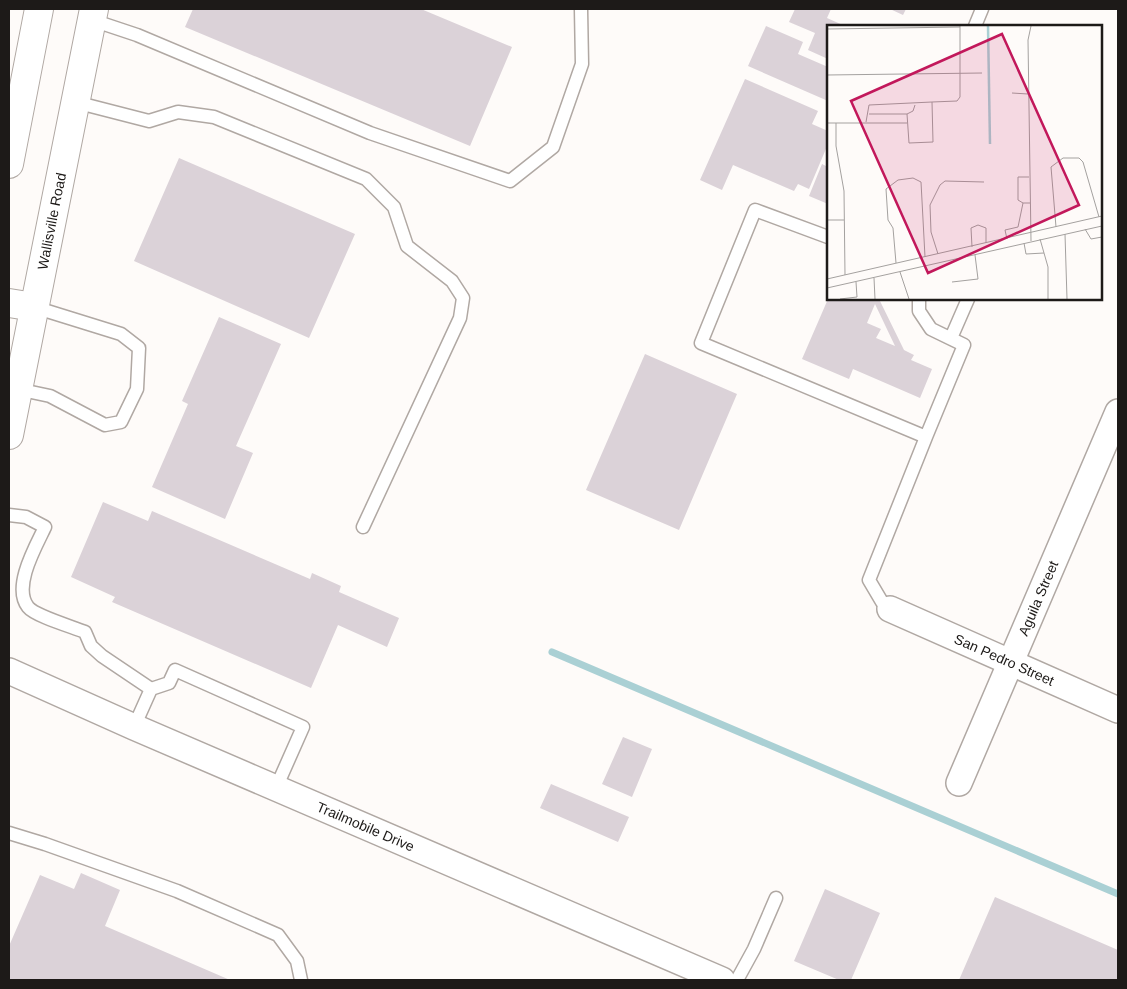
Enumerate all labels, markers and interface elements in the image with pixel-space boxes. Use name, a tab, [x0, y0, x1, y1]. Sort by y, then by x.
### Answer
inset map	[827, 25, 1102, 300]
street label: Wallisville Road	[34, 171, 69, 271]
street label: Aguila Street	[1015, 558, 1061, 638]
street label: San Pedro Street	[952, 631, 1057, 689]
street label: Trailmobile Drive	[314, 799, 417, 855]

